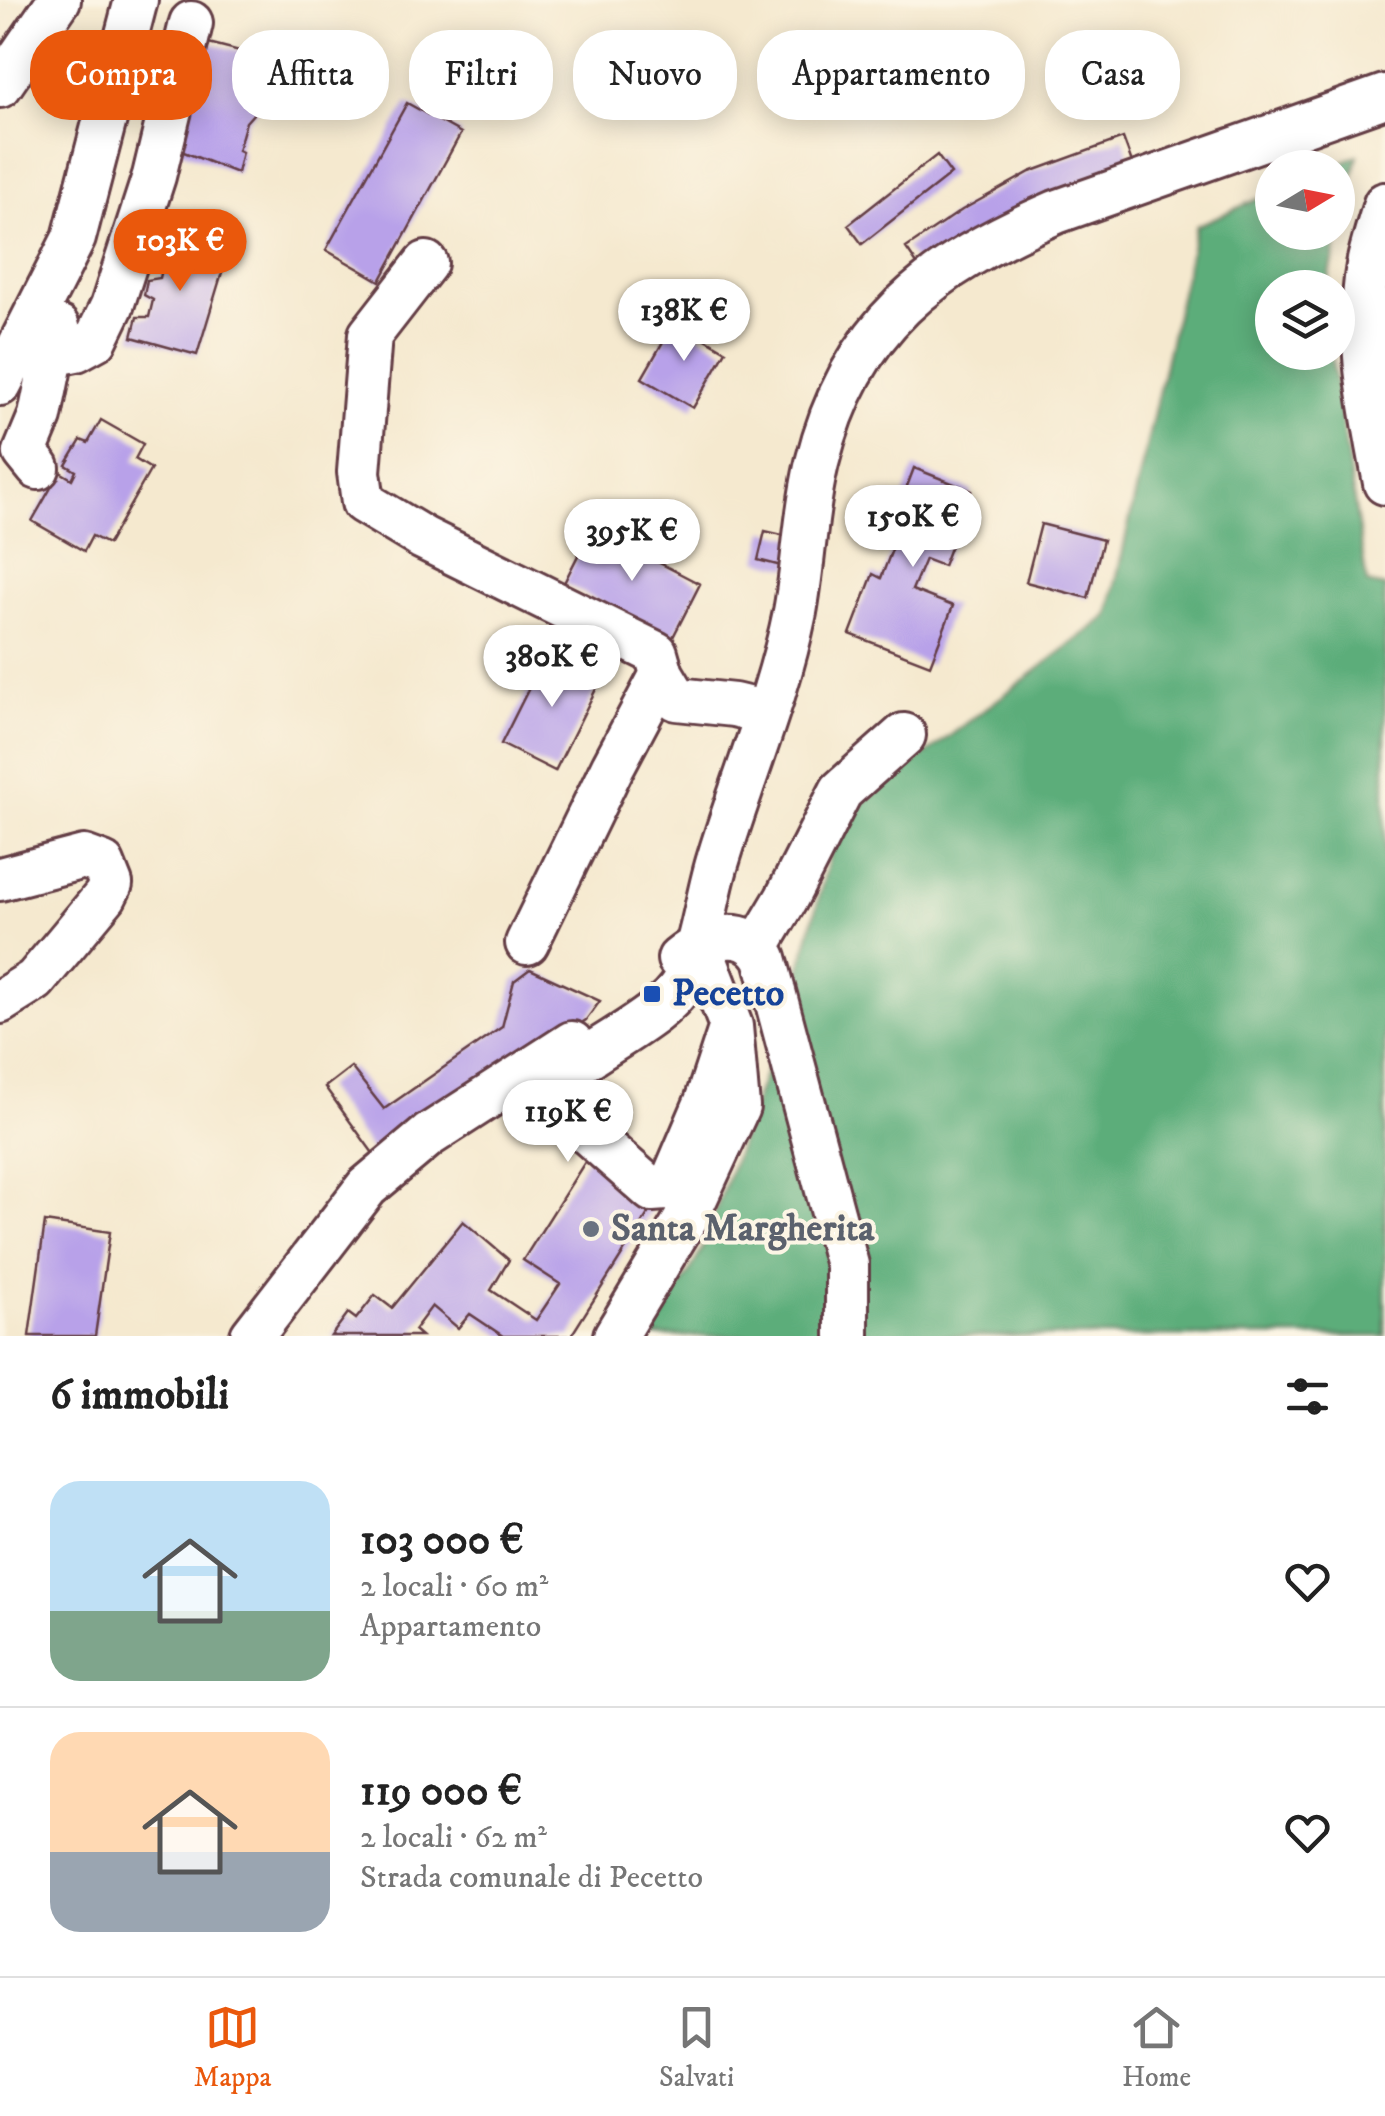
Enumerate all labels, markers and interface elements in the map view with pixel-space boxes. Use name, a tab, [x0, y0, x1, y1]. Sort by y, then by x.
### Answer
chip: Compra	[30, 30, 212, 120]
chip: Affitta	[232, 30, 389, 120]
chip: Filtri	[409, 30, 553, 120]
chip: Nuovo	[573, 30, 737, 120]
chip: Appartamento	[757, 30, 1025, 120]
chip: Casa	[1045, 30, 1180, 120]
north arrow	[1255, 150, 1355, 250]
map controls	[1255, 150, 1355, 370]
pin: 103K €	[99, 209, 261, 294]
text: 103K €	[136, 221, 224, 261]
button: layers	[1255, 270, 1355, 370]
pin: 138K €	[603, 279, 765, 364]
text: 138K €	[640, 291, 728, 331]
pin: 150K €	[832, 485, 994, 570]
text: 150K €	[867, 497, 959, 537]
pin: 395K €	[551, 499, 713, 584]
text: 395K €	[586, 511, 678, 551]
pin: 380K €	[471, 625, 633, 710]
text: 380K €	[505, 637, 599, 677]
place label: Pecetto	[672, 970, 784, 1018]
marker: Pecetto	[641, 983, 663, 1005]
pin: 119K €	[487, 1080, 649, 1165]
text: 119K €	[524, 1092, 612, 1132]
place label: Santa Margherita	[611, 1205, 875, 1253]
marker: Santa Margherita	[580, 1218, 602, 1240]
icon: filters	[1280, 1369, 1335, 1424]
text: 6 immobili	[50, 1370, 229, 1422]
text: 103 000 €	[360, 1515, 524, 1567]
icon: home	[130, 1521, 250, 1641]
icon: heart	[1280, 1554, 1335, 1609]
text: 2 locali · 60 m²	[360, 1567, 548, 1607]
text: Appartamento	[360, 1607, 541, 1647]
text: 119 000 €	[360, 1766, 522, 1818]
icon: home	[130, 1772, 250, 1892]
icon: heart	[1280, 1805, 1335, 1860]
text: 2 locali · 62 m²	[360, 1818, 547, 1858]
text: Strada comunale di Pecetto	[360, 1858, 703, 1898]
tab: Mappa	[194, 2000, 271, 2095]
tab: Salvati	[659, 2000, 734, 2095]
tab: Home	[1122, 2000, 1191, 2095]

